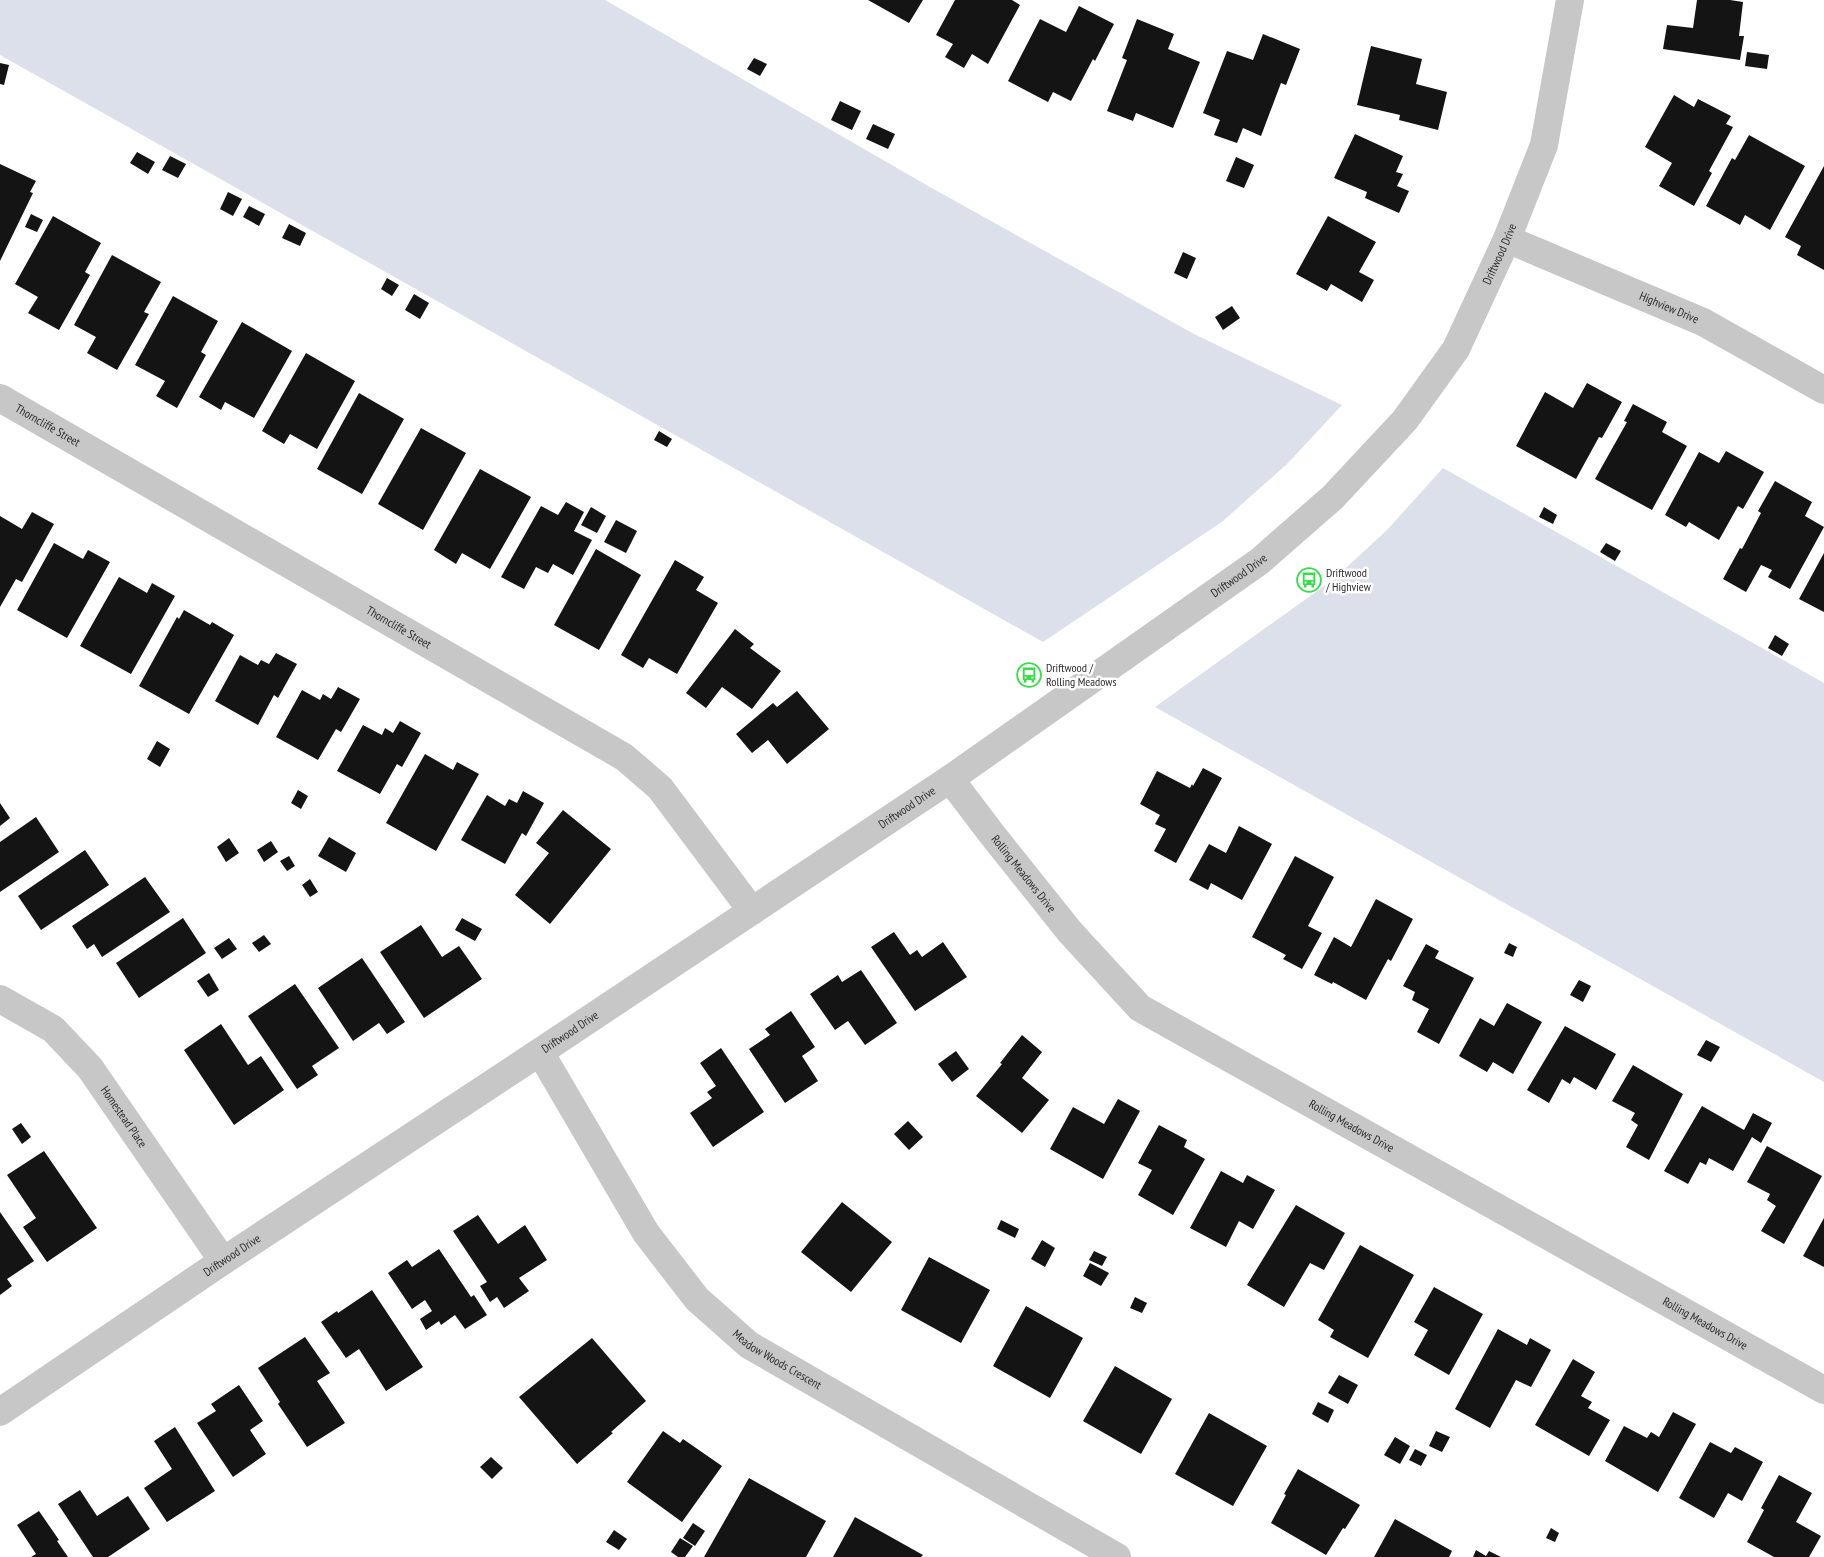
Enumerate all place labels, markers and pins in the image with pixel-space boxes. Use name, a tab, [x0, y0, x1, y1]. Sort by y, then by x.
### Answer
place label: Driftwood / Highview	[1325, 565, 1372, 594]
bus stop icon: Driftwood / Highview	[1296, 567, 1322, 593]
place label: Driftwood / Rolling Meadows	[1046, 660, 1116, 689]
bus stop icon: Driftwood / Rolling Meadows	[1016, 662, 1042, 688]

